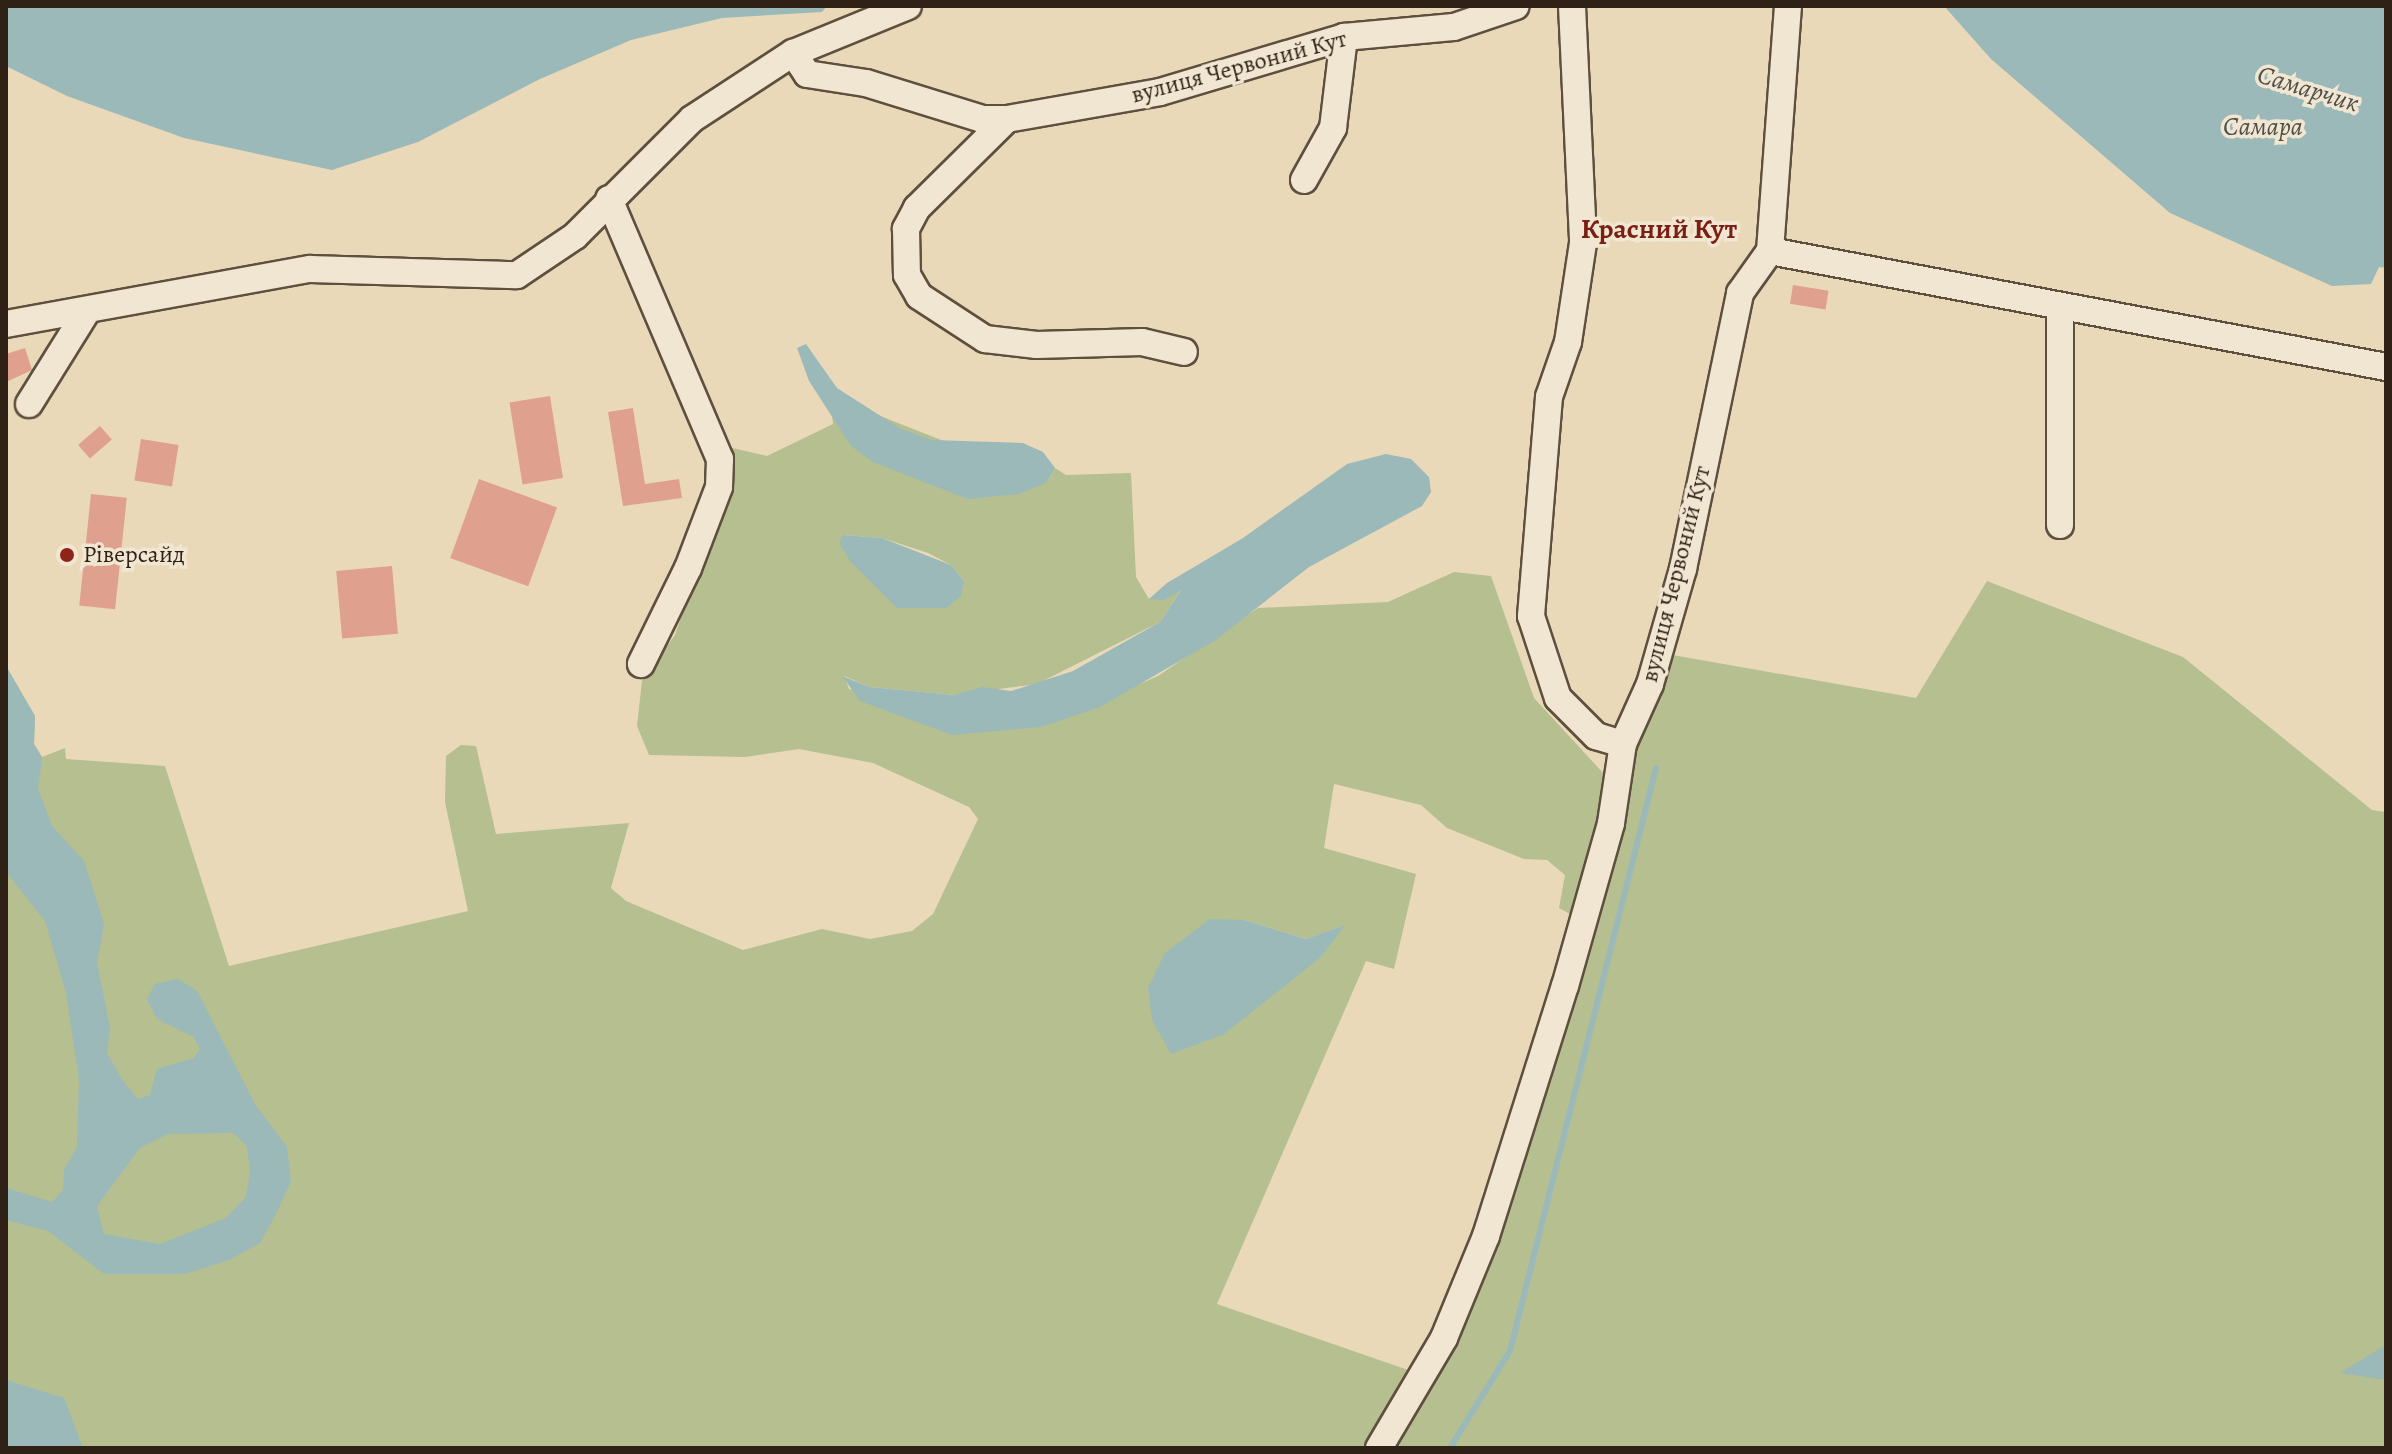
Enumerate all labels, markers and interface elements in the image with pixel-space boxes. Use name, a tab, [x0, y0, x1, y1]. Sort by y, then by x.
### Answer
street label: вулиця Червоний Кут	[1128, 24, 1350, 110]
water label: Самарчик	[2253, 59, 2363, 119]
water label: Самара	[2223, 111, 2303, 143]
district label: Красний Кут	[1581, 212, 1737, 246]
street label: вулиця Червоний Кут	[1635, 463, 1717, 685]
place label: Ріверсайд	[83, 541, 185, 569]
marker: Ріверсайд	[58, 546, 76, 564]

